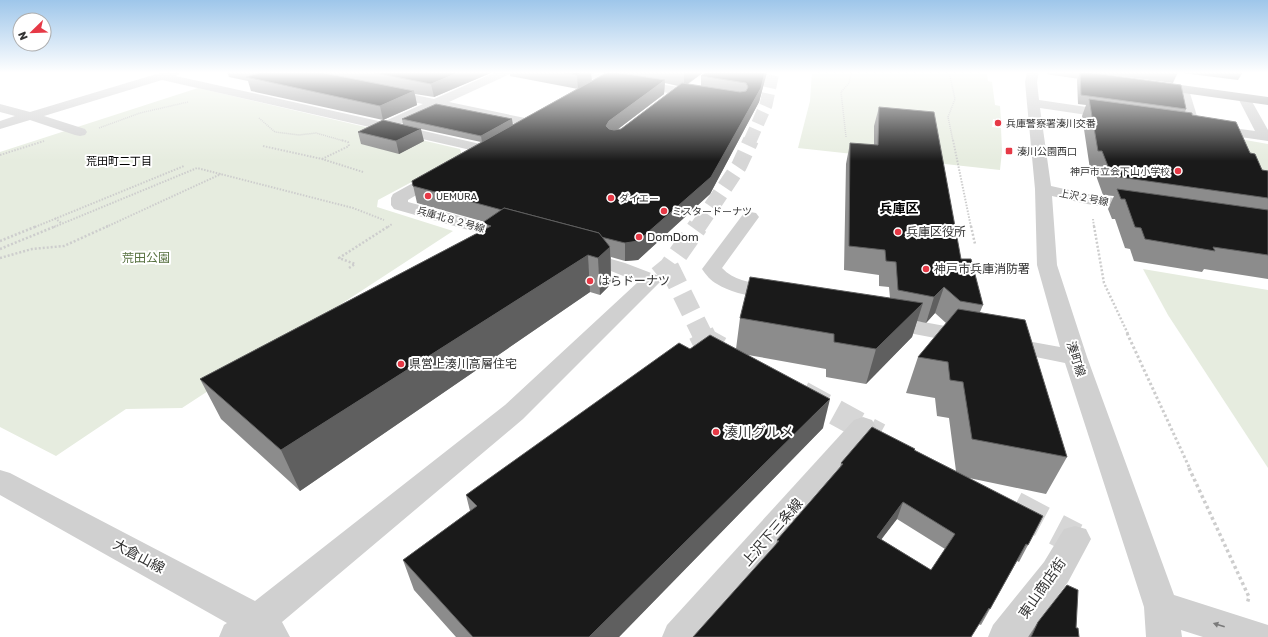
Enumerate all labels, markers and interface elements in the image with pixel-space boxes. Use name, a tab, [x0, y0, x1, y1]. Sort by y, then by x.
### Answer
north arrow	[12, 12, 52, 52]
text: N	[16, 29, 31, 42]
marker: 兵庫警察署湊川交番	[993, 118, 1003, 128]
place label: 兵庫警察署湊川交番	[1006, 118, 1096, 130]
marker: 湊川公園西口	[1004, 146, 1014, 156]
place label: 湊川公園西口	[1017, 146, 1077, 158]
district label: 荒田町二丁目	[86, 155, 152, 168]
place label: 神戸市立会下山小学校	[1070, 166, 1170, 178]
marker: 神戸市立会下山小学校	[1173, 166, 1183, 176]
street label: 上沢２号線	[1058, 187, 1109, 209]
marker: UEMURA	[423, 191, 433, 201]
place label: UEMURA	[436, 191, 478, 203]
marker: ダイエー	[606, 193, 616, 203]
place label: ダイエー	[619, 193, 659, 205]
district label: 兵庫区	[879, 201, 919, 216]
street label: 兵庫北８２号線	[415, 205, 486, 235]
marker: ミスタードーナツ	[659, 206, 669, 216]
place label: ミスタードーナツ	[672, 206, 752, 218]
place label: 兵庫区役所	[906, 225, 966, 239]
marker: 兵庫区役所	[893, 227, 903, 237]
place label: DomDom	[647, 230, 699, 244]
marker: DomDom	[634, 232, 644, 242]
park label: 荒田公園	[122, 251, 170, 265]
place label: 神戸市兵庫消防署	[934, 262, 1030, 276]
marker: 神戸市兵庫消防署	[921, 264, 931, 274]
place label: はらドーナツ	[598, 274, 670, 288]
marker: はらドーナツ	[585, 276, 595, 286]
street label: 湊町線	[1064, 340, 1088, 378]
place label: 県営上湊川高層住宅	[409, 357, 517, 371]
marker: 県営上湊川高層住宅	[396, 359, 406, 369]
place label: 湊川グルメ	[724, 424, 794, 441]
marker: 湊川グルメ	[711, 427, 721, 437]
street label: 上沢下三条線	[738, 495, 806, 570]
street label: 大倉山線	[110, 536, 167, 577]
street label: 東山商店街	[1015, 555, 1069, 622]
one-way arrow	[1213, 622, 1225, 628]

